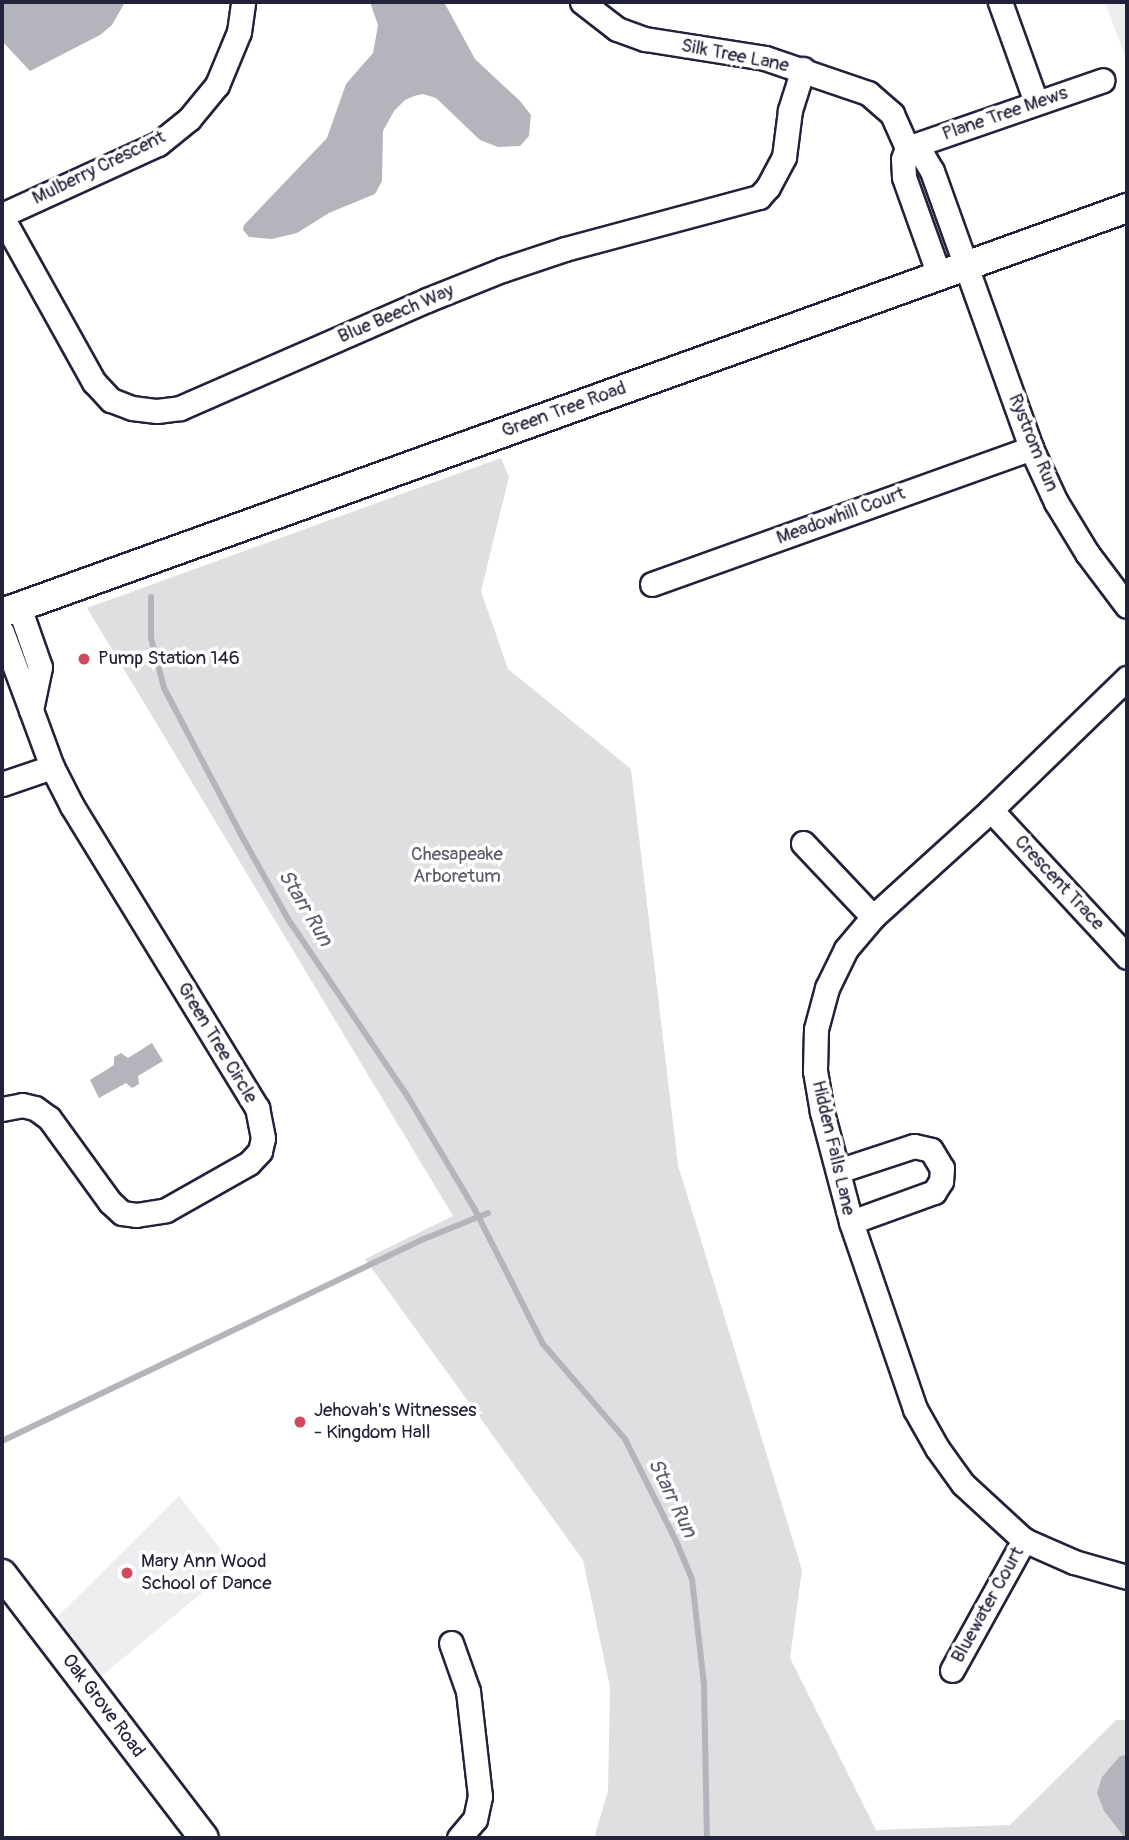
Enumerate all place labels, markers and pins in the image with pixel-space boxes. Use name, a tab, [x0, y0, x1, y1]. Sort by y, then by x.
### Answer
place label: Pump Station 146	[98, 648, 240, 670]
marker: Pump Station 146	[76, 651, 92, 667]
place label: Jehovah's Witnesses - Kingdom Hall	[314, 1400, 476, 1444]
marker: Jehovah's Witnesses - Kingdom Hall	[292, 1414, 308, 1430]
place label: Mary Ann Wood School of Dance	[141, 1551, 272, 1595]
marker: Mary Ann Wood School of Dance	[119, 1565, 135, 1581]

